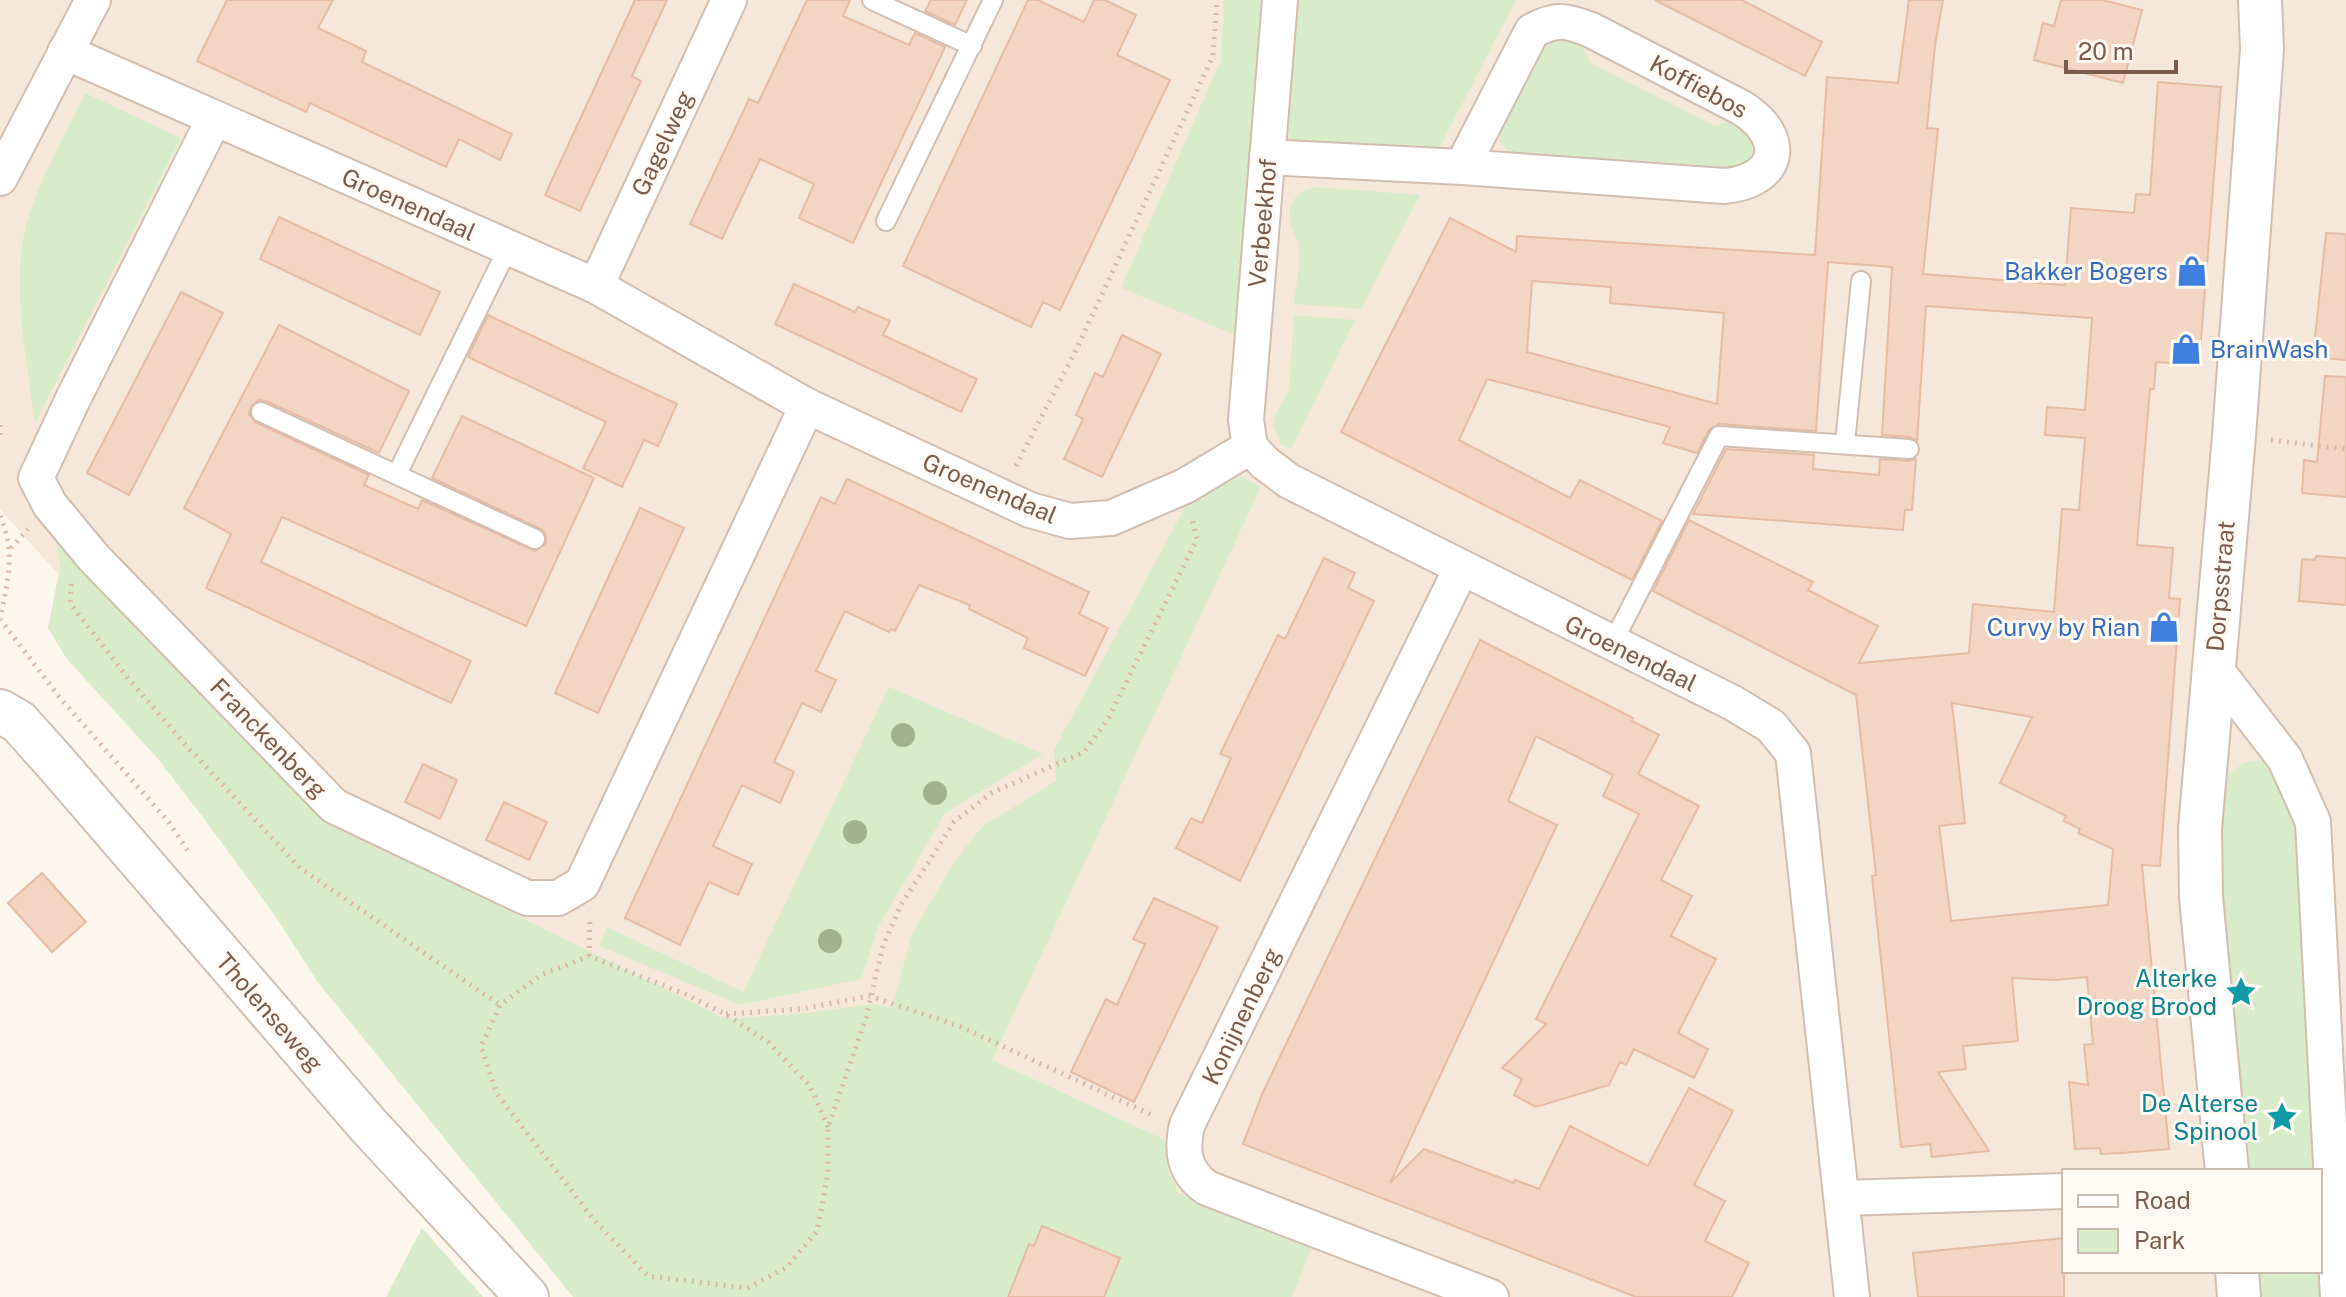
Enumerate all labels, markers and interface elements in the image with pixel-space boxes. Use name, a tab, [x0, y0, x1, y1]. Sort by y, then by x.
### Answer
scale bar	[2066, 24, 2176, 74]
text: 20 m	[2078, 37, 2134, 65]
street label: Koffiebos	[1645, 49, 1753, 123]
street label: Gagelweg	[625, 86, 699, 200]
street label: Verbeekhof	[1242, 157, 1282, 289]
street label: Groenendaal	[338, 162, 480, 246]
shop icon: Bakker Bogers	[2175, 254, 2209, 288]
place label: Bakker Bogers	[2004, 257, 2168, 285]
shop icon: BrainWash	[2169, 332, 2203, 366]
place label: BrainWash	[2210, 335, 2328, 363]
street label: Groenendaal	[919, 447, 1061, 529]
street label: Dorpsstraat	[2200, 519, 2240, 653]
street label: Groenendaal	[1560, 609, 1702, 697]
shop icon: Curvy by Rian	[2147, 610, 2181, 644]
place label: Curvy by Rian	[1987, 613, 2140, 641]
street label: Franckenberg	[205, 672, 333, 804]
street label: Konijnenberg	[1196, 943, 1286, 1089]
street label: Tholenseweg	[211, 947, 329, 1077]
place label: Alterke Droog Brood	[2077, 964, 2217, 1020]
place icon: Alterke Droog Brood	[2224, 975, 2258, 1009]
place label: De Alterse Spinool	[2141, 1089, 2258, 1145]
place icon: De Alterse Spinool	[2265, 1100, 2299, 1134]
legend	[2062, 1169, 2322, 1273]
text: Road	[2134, 1186, 2191, 1214]
text: Park	[2134, 1226, 2185, 1254]

